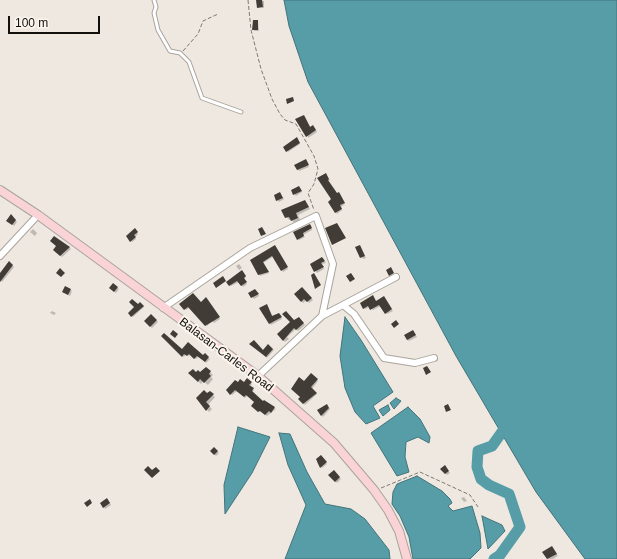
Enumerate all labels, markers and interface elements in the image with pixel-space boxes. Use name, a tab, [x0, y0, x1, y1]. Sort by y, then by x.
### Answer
scale bar	[10, 8, 102, 34]
text: 100 m	[15, 16, 48, 30]
street label: Balasan-Carles Road	[176, 315, 276, 395]

